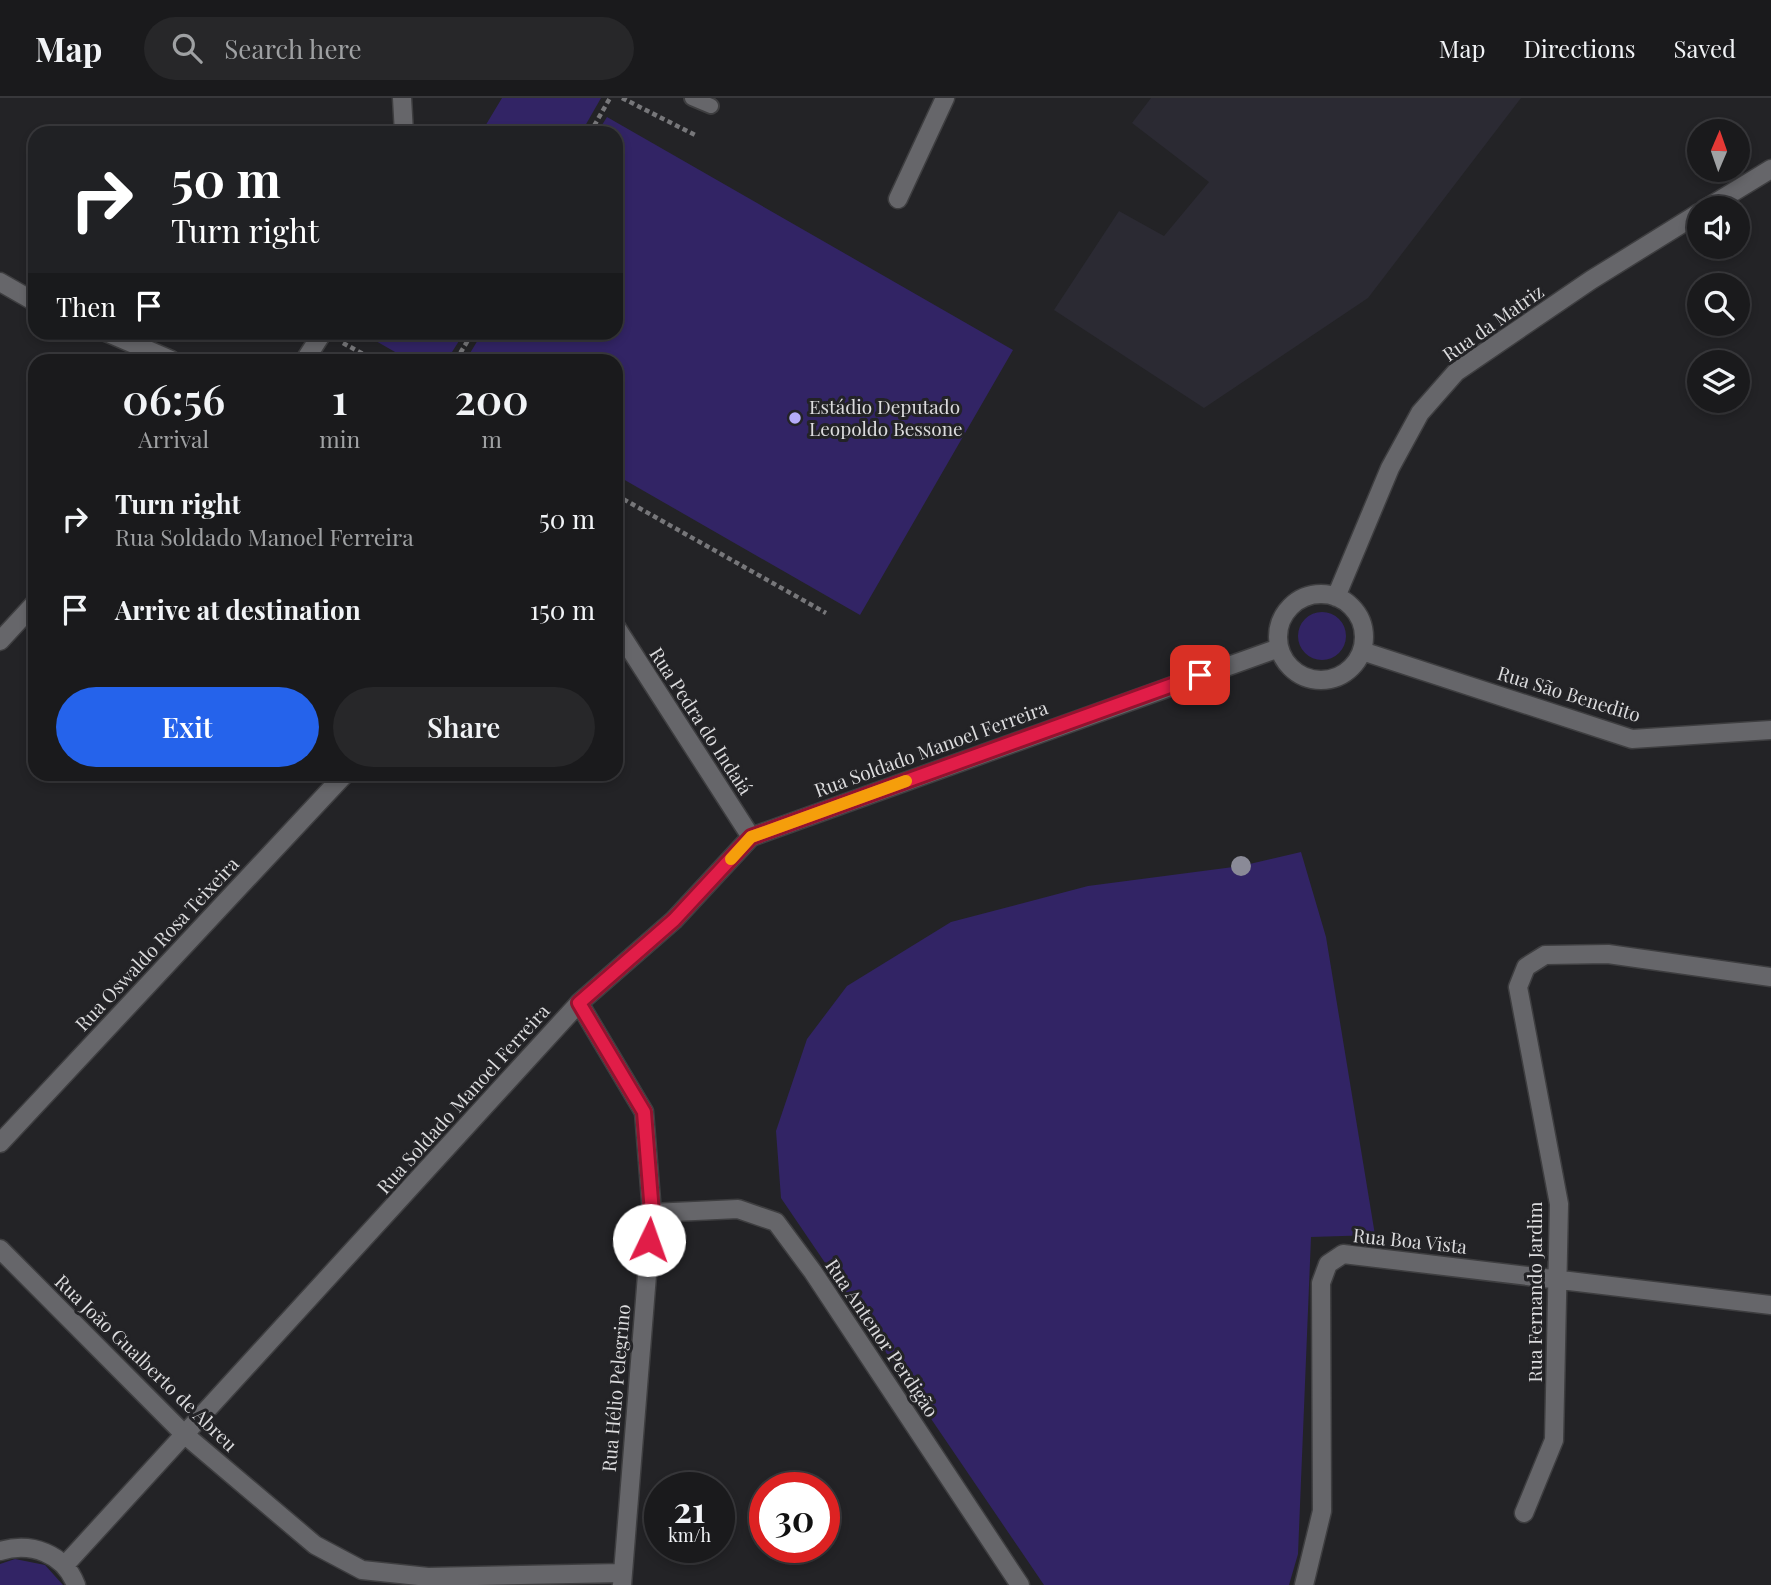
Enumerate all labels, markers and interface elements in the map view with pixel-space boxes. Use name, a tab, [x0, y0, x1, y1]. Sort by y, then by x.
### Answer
search box	[144, 17, 634, 80]
text: Map	[35, 26, 102, 70]
icon: search	[168, 29, 206, 67]
text: Search here	[224, 31, 362, 66]
text: Map	[1439, 32, 1485, 64]
text: Directions	[1523, 32, 1636, 64]
text: Saved	[1674, 32, 1736, 64]
north arrow	[1687, 119, 1750, 182]
map controls	[1687, 119, 1750, 413]
text: 50 m	[171, 145, 281, 210]
icon: right	[56, 154, 147, 245]
button: sound	[1687, 196, 1750, 259]
text: Turn right	[171, 208, 319, 251]
button: search	[1687, 273, 1750, 336]
street label: Rua da Matriz	[1437, 278, 1548, 367]
icon: arrive	[130, 287, 168, 325]
text: Then	[56, 289, 116, 324]
button: layers	[1687, 350, 1750, 413]
text: 06:56	[122, 370, 225, 426]
text: 1	[332, 370, 348, 426]
text: 200	[454, 370, 529, 426]
place label: Estádio Deputado Leopoldo Bessone	[809, 393, 963, 441]
marker: Estádio Deputado Leopoldo Bessone	[787, 410, 803, 426]
text: Arrival	[138, 423, 209, 454]
text: min	[319, 423, 360, 454]
text: m	[481, 423, 502, 454]
text: Turn right	[115, 486, 241, 521]
icon: right	[56, 500, 94, 538]
text: 50 m	[539, 501, 595, 536]
text: Rua Soldado Manoel Ferreira	[115, 521, 414, 552]
icon: arrive	[56, 591, 94, 629]
text: Arrive at destination	[115, 592, 361, 627]
text: 150 m	[530, 592, 595, 627]
street label: Rua Pedra do Indaiá	[644, 642, 760, 800]
pin	[1170, 645, 1230, 705]
icon: arrive	[1181, 656, 1219, 694]
street label: Rua São Benedito	[1495, 659, 1644, 727]
button: Exit	[56, 687, 319, 767]
button: Share	[333, 687, 595, 767]
street label: Rua Soldado Manoel Ferreira	[810, 693, 1052, 802]
street label: Rua Oswaldo Rosa Teixeira	[69, 850, 244, 1036]
street label: Rua Soldado Manoel Ferreira	[370, 998, 555, 1199]
street label: Rua Fernando Jardim	[1521, 1201, 1547, 1382]
position arrow	[612, 1203, 686, 1277]
street label: Rua Boa Vista	[1352, 1221, 1469, 1259]
street label: Rua Antenor Perdigão	[820, 1253, 946, 1422]
street label: Rua João Gualberto de Abreu	[50, 1268, 244, 1456]
street label: Rua Hélio Pelegrino	[595, 1303, 635, 1473]
speed limit sign: 30	[749, 1472, 840, 1563]
text: 21	[674, 1485, 705, 1532]
text: km/h	[668, 1523, 711, 1547]

